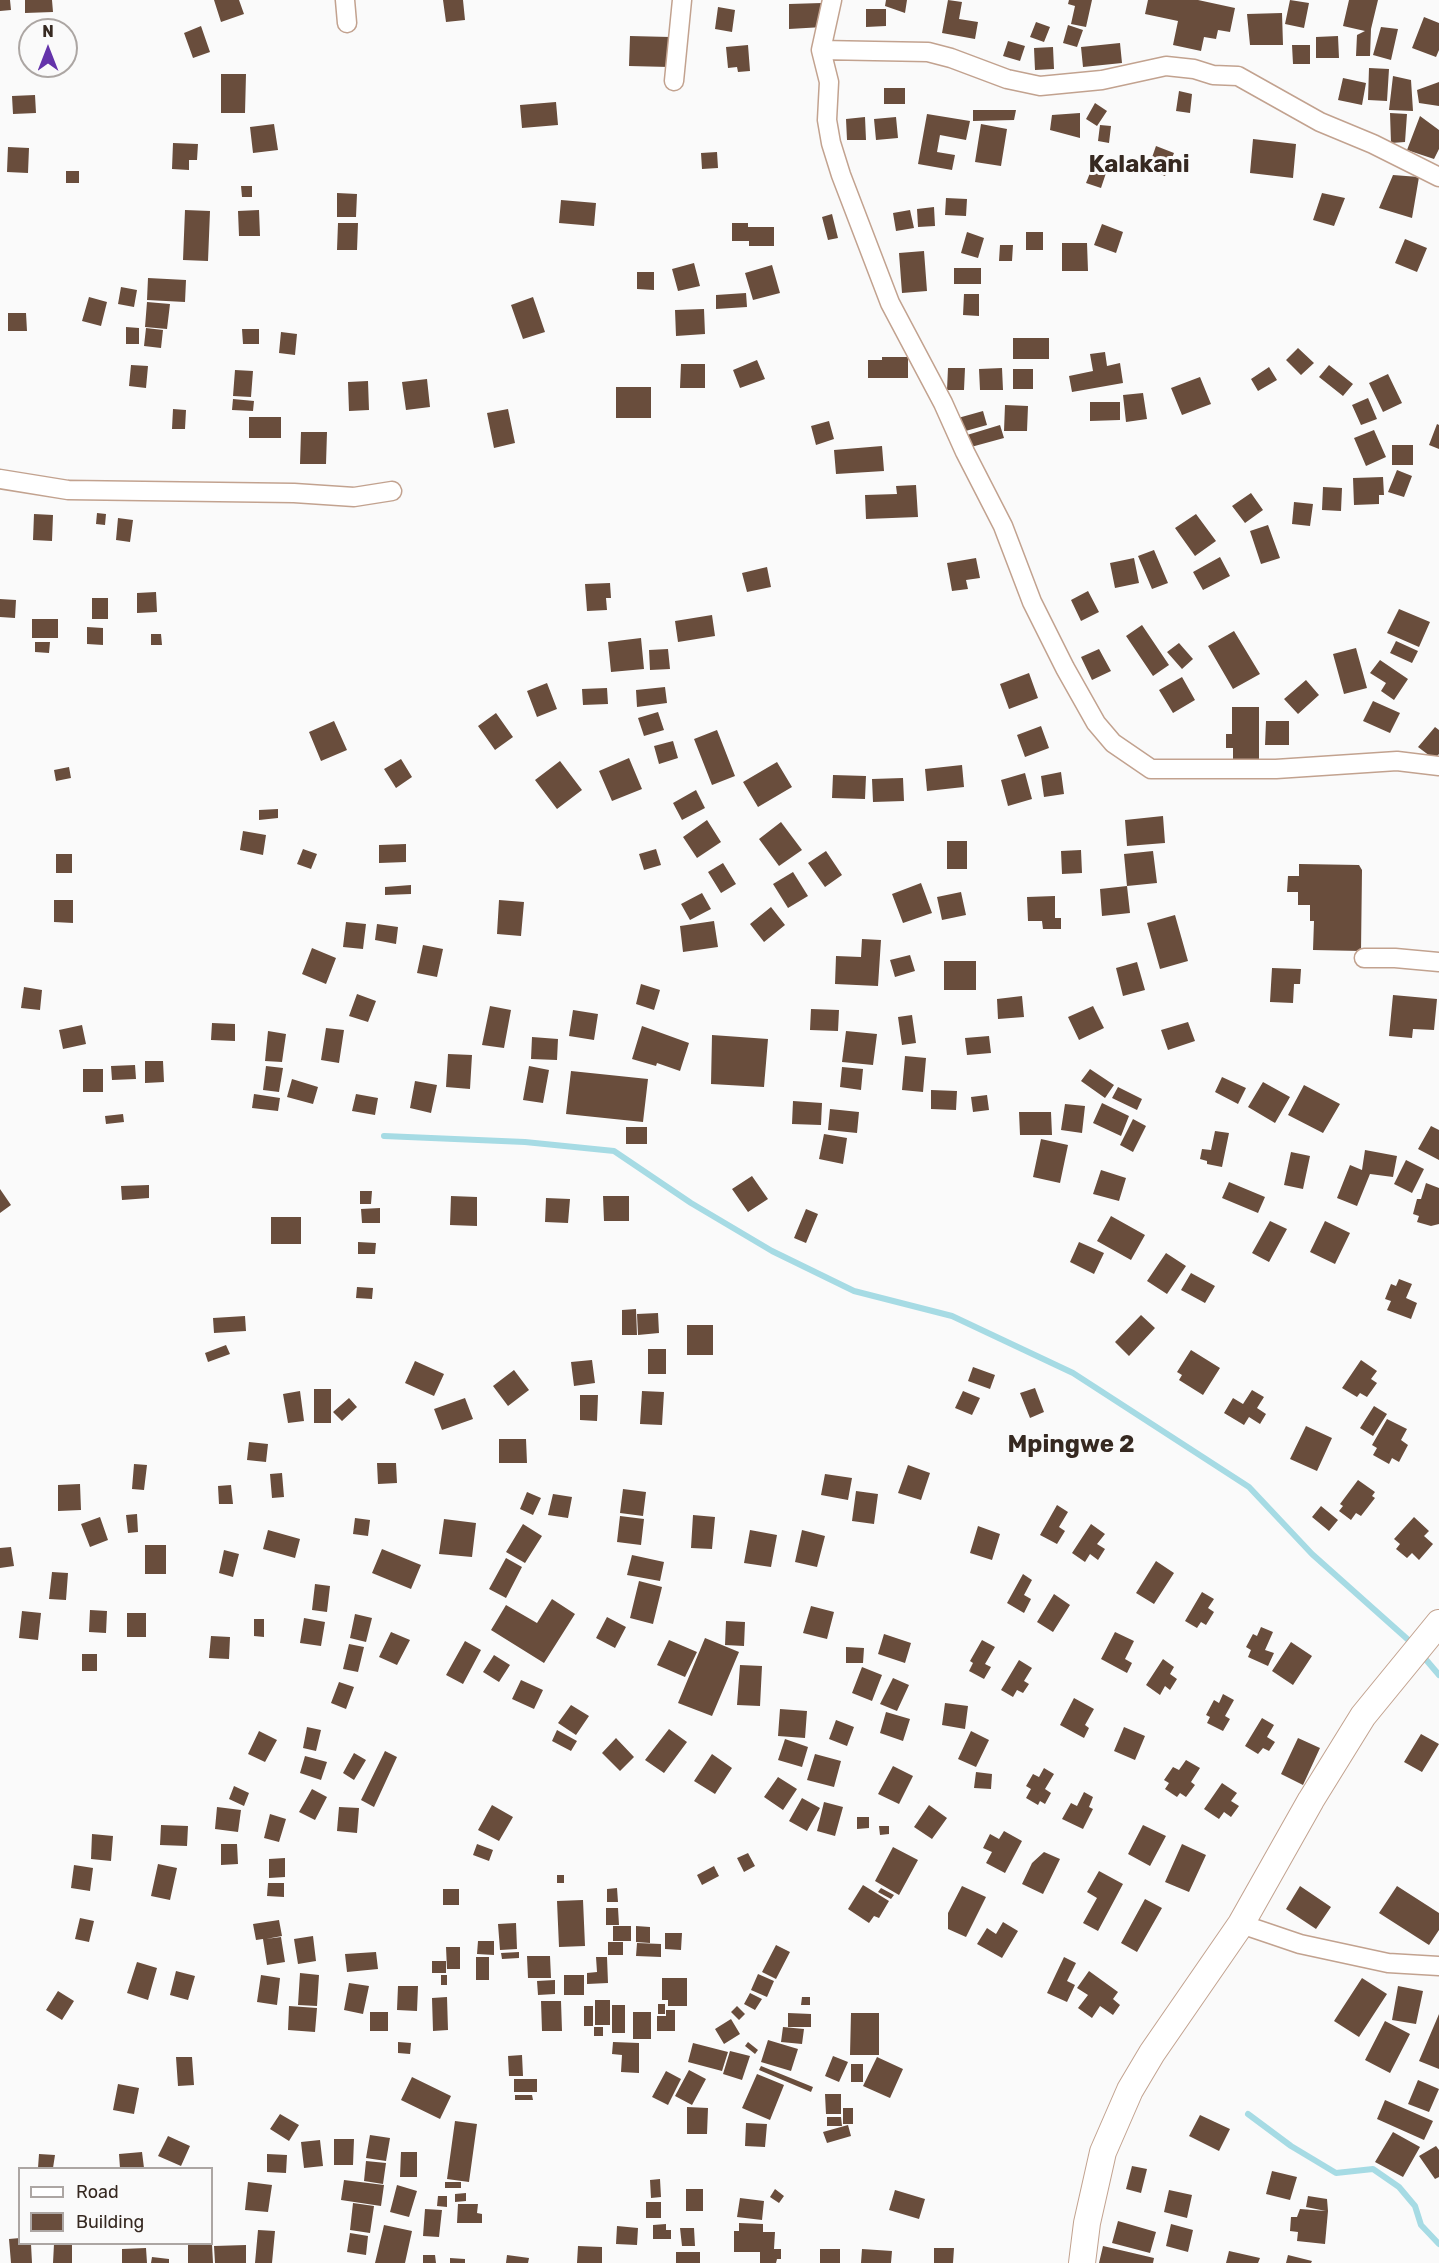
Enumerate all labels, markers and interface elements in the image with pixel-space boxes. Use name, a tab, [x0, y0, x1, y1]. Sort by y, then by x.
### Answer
north arrow	[18, 18, 78, 78]
text: N	[42, 22, 54, 41]
district label: Kalakani	[1088, 151, 1190, 179]
district label: Mpingwe 2	[1007, 1431, 1135, 1459]
legend	[18, 2167, 213, 2245]
text: Road	[76, 2181, 119, 2203]
text: Building	[76, 2211, 144, 2233]

